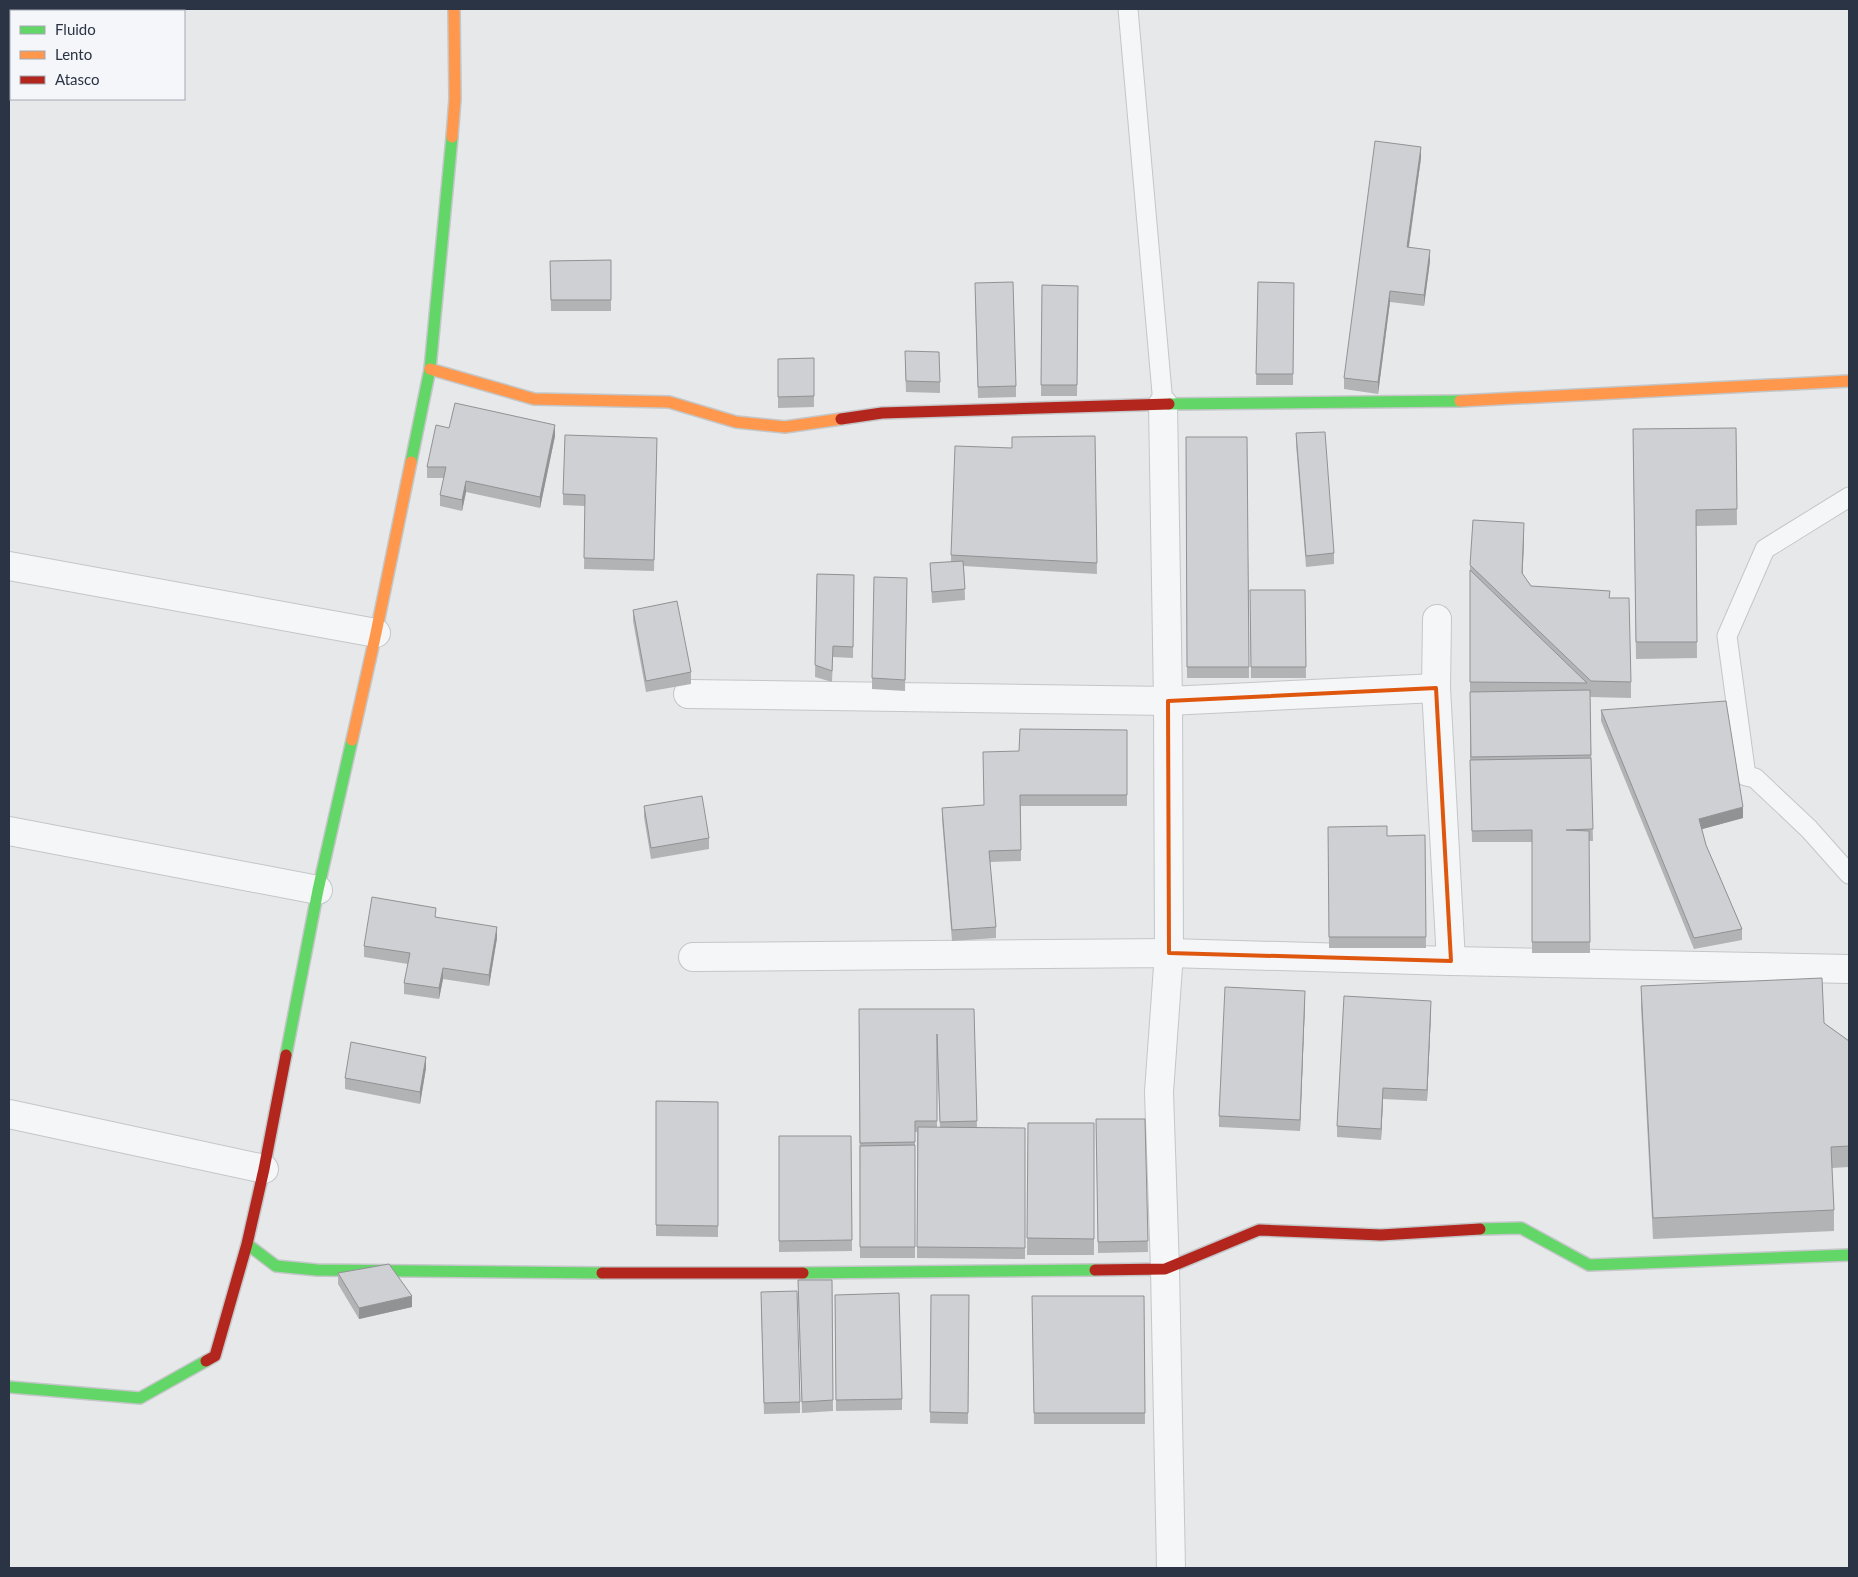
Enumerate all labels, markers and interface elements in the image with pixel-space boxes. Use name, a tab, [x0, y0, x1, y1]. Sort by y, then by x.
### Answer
legend	[10, 10, 185, 100]
text: Fluido	[55, 20, 96, 38]
text: Lento	[55, 45, 92, 63]
text: Atasco	[55, 70, 100, 88]

